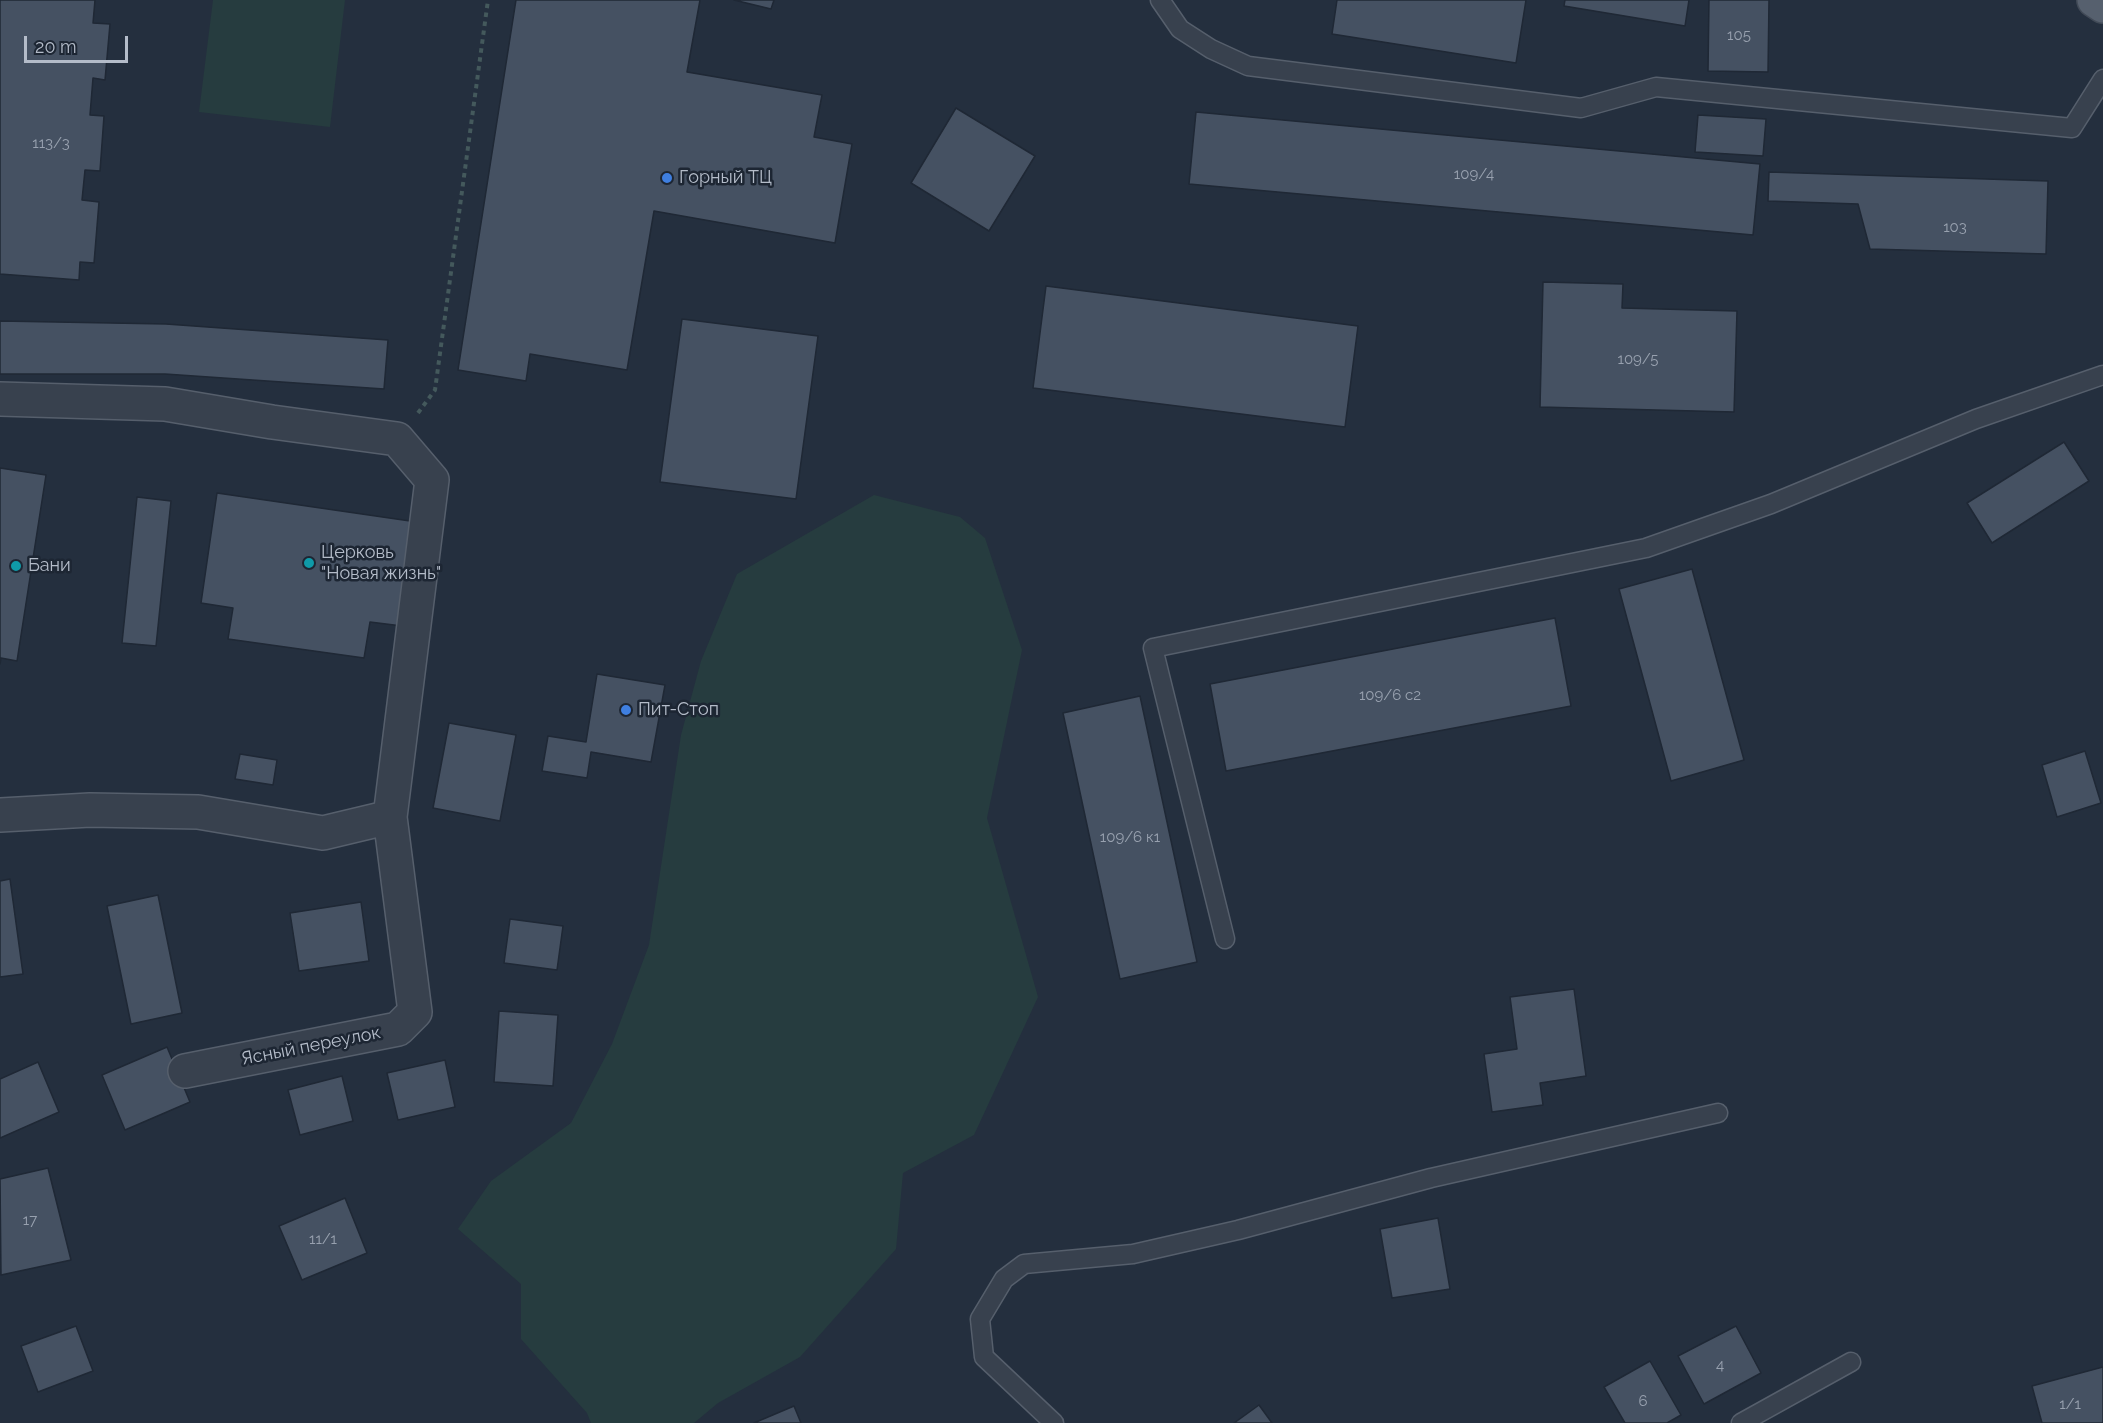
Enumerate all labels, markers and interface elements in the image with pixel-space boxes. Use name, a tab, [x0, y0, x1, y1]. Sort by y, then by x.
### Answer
scale bar	[27, 24, 130, 62]
house number: 105	[1727, 26, 1751, 44]
text: 20 m	[35, 36, 77, 57]
house number: 113/3	[32, 134, 70, 152]
house number: 109/4	[1454, 165, 1494, 183]
place label: Горный ТЦ	[679, 167, 772, 189]
marker: Горный ТЦ	[660, 171, 674, 185]
house number: 103	[1943, 218, 1967, 236]
house number: 109/5	[1617, 350, 1659, 368]
place label: Церковь "Новая жизнь"	[321, 542, 441, 584]
place label: Бани	[28, 555, 71, 577]
marker: Церковь "Новая жизнь"	[302, 556, 316, 570]
marker: Бани	[9, 559, 23, 573]
house number: 109/6 с2	[1359, 686, 1421, 704]
place label: Пит-Стоп	[638, 699, 719, 721]
marker: Пит-Стоп	[619, 703, 633, 717]
house number: 109/6 к1	[1100, 828, 1160, 846]
street label: Ясный переулок	[239, 1022, 383, 1070]
house number: 17	[23, 1211, 37, 1229]
house number: 11/1	[309, 1230, 337, 1248]
house number: 4	[1716, 1356, 1724, 1374]
house number: 6	[1638, 1392, 1648, 1410]
house number: 1/1	[2059, 1395, 2081, 1413]

